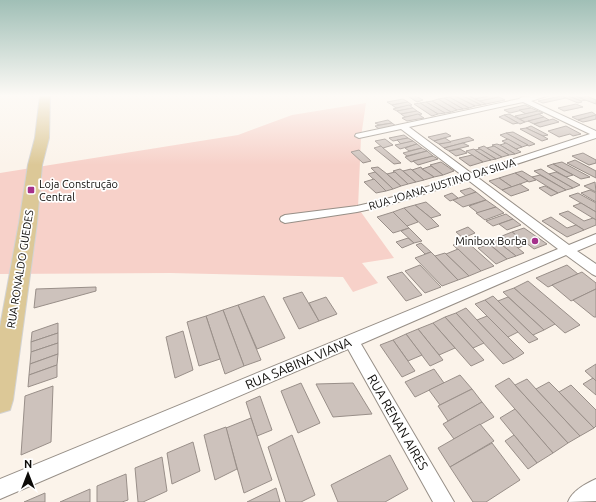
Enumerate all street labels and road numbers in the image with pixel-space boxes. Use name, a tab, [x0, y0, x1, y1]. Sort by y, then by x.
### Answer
street label: RUA JOANA JUSTINO DA SILVA	[367, 156, 518, 212]
street label: RUA RONALDO GUEDES	[5, 209, 35, 329]
street label: RUA SABINA VIANA	[243, 334, 354, 392]
street label: RUA RENAN AIRES	[365, 372, 431, 472]

